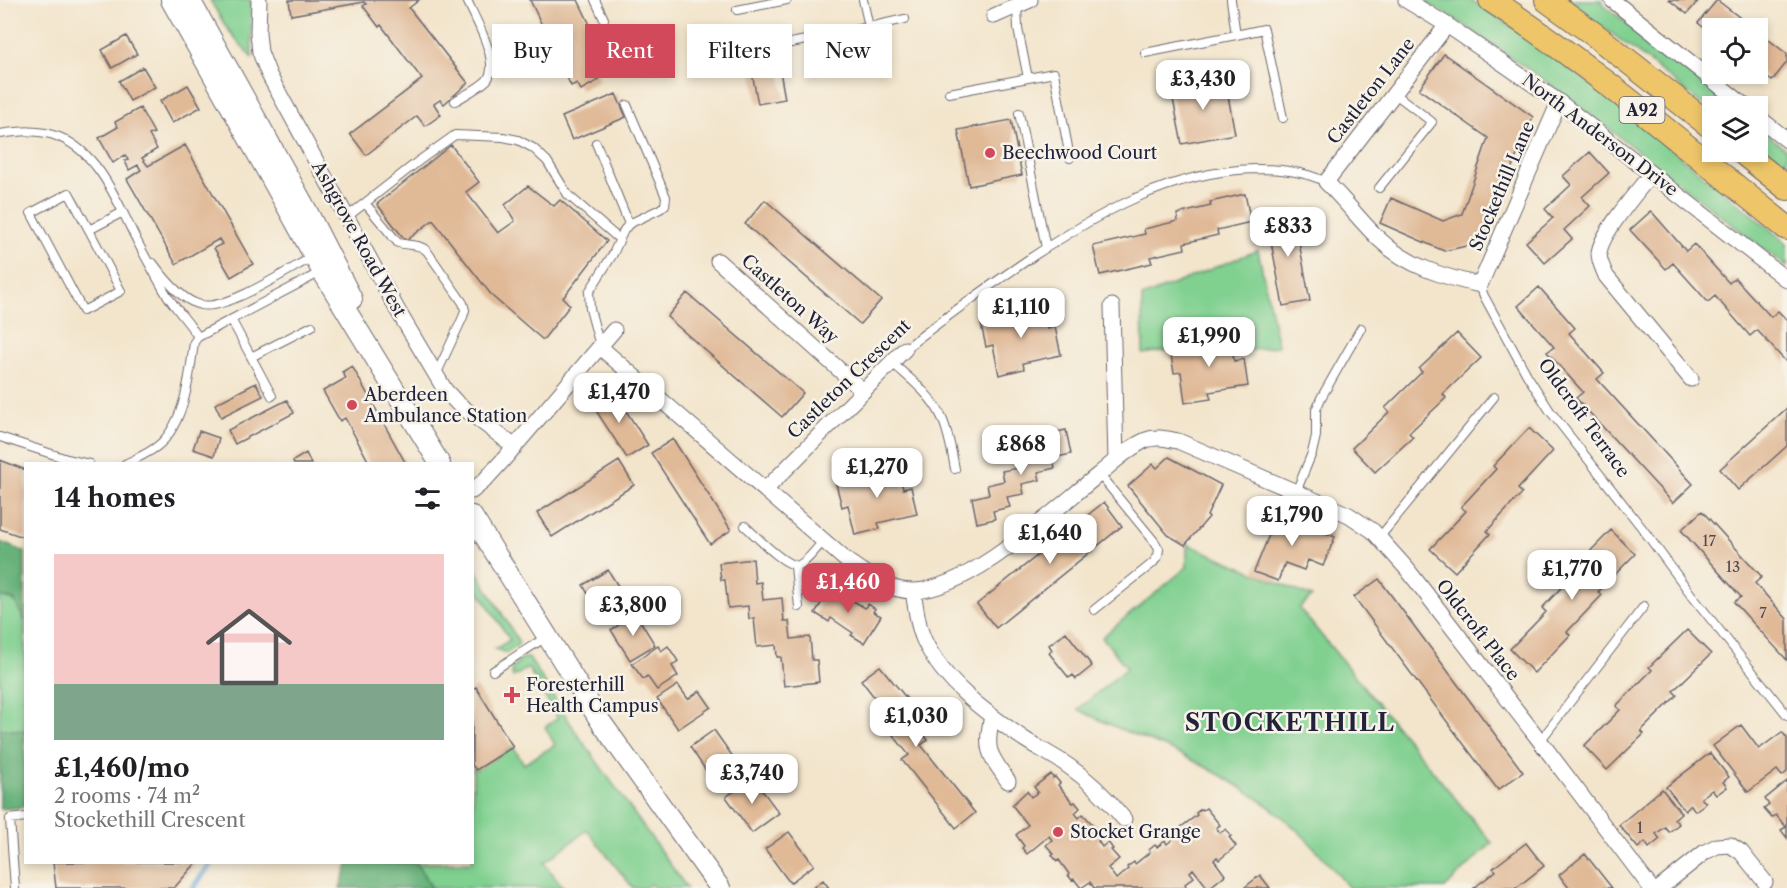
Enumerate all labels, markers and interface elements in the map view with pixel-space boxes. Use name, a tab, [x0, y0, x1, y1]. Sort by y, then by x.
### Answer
map controls	[1702, 18, 1768, 162]
button: locate	[1702, 18, 1768, 84]
chip: Buy	[492, 24, 573, 78]
chip: Rent	[585, 24, 675, 78]
chip: Filters	[687, 24, 792, 78]
chip: New	[804, 24, 892, 78]
street label: Castleton Lane	[1323, 33, 1419, 149]
pin: £3,430	[1154, 60, 1252, 111]
text: £3,430	[1170, 67, 1236, 91]
street label: North Anderson Drive	[1518, 69, 1682, 201]
button: layers	[1702, 96, 1768, 162]
road number: A92	[1620, 97, 1664, 123]
street label: Stockethill Lane	[1465, 118, 1539, 254]
place label: Beechwood Court	[1002, 142, 1158, 164]
marker: Beechwood Court	[983, 146, 997, 160]
street label: Ashgrove Road West	[306, 156, 411, 321]
pin: £833	[1252, 207, 1324, 258]
text: £833	[1264, 214, 1312, 238]
street label: Castleton Way	[737, 250, 844, 349]
pin: £1,110	[972, 288, 1070, 339]
text: £1,110	[992, 295, 1050, 319]
street label: Castleton Crescent	[783, 314, 916, 443]
pin: £1,990	[1160, 317, 1258, 368]
text: £1,990	[1177, 324, 1241, 348]
street label: Oldcroft Terrace	[1533, 354, 1635, 482]
pin: £1,470	[570, 373, 668, 424]
text: £1,470	[588, 380, 650, 404]
place label: Aberdeen Ambulance Station	[363, 384, 527, 427]
marker: Aberdeen Ambulance Station	[345, 398, 359, 412]
pin: £868	[985, 425, 1057, 476]
text: £868	[996, 432, 1046, 456]
pin: £1,270	[828, 448, 926, 499]
text: £1,270	[846, 455, 908, 479]
text: 14 homes	[54, 482, 176, 514]
icon: filters	[411, 482, 444, 515]
pin: £1,790	[1243, 496, 1341, 547]
text: £1,790	[1261, 503, 1323, 527]
pin: £1,640	[1001, 514, 1099, 565]
text: £1,640	[1018, 521, 1082, 545]
house number: 17	[1702, 531, 1716, 550]
pin: £1,770	[1523, 550, 1621, 601]
text: £1,770	[1541, 557, 1603, 581]
house number: 13	[1726, 557, 1740, 576]
pin: £1,460	[799, 563, 897, 614]
text: £1,460	[816, 570, 880, 594]
street label: Oldcroft Place	[1432, 575, 1524, 685]
pin: £3,800	[584, 586, 682, 637]
icon: home	[195, 593, 303, 701]
text: £3,800	[599, 593, 667, 617]
house number: 7	[1759, 603, 1767, 622]
place label: Foresterhill Health Campus	[526, 674, 659, 717]
marker: Foresterhill Health Campus	[503, 686, 521, 704]
pin: £1,030	[867, 697, 965, 748]
text: £1,030	[884, 704, 948, 728]
district label: STOCKETHILL	[1185, 708, 1395, 737]
text: £1,460/mo	[54, 752, 190, 784]
pin: £3,740	[703, 754, 801, 805]
text: £3,740	[720, 761, 784, 785]
text: 2 rooms · 74 m²	[54, 784, 200, 808]
text: Stockethill Crescent	[54, 808, 245, 832]
house number: 1	[1637, 818, 1644, 837]
place label: Stocket Grange	[1070, 821, 1201, 843]
marker: Stocket Grange	[1051, 825, 1065, 839]

